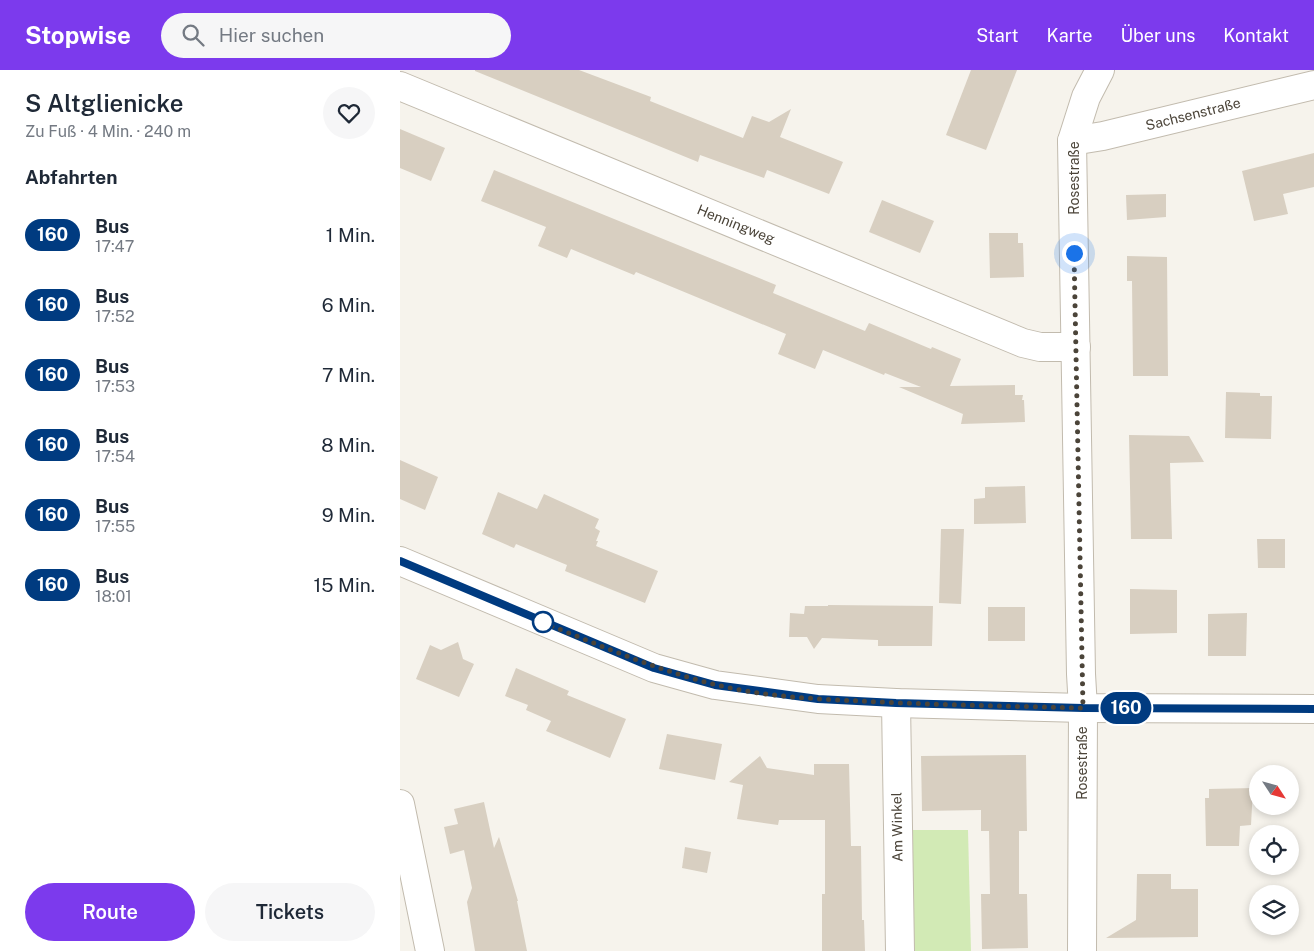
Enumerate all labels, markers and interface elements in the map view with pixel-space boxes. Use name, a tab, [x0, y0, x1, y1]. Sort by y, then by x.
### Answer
search box	[161, 13, 511, 58]
text: Stopwise	[25, 21, 131, 49]
icon: search	[179, 21, 207, 49]
text: Hier suchen	[219, 24, 324, 46]
text: Start	[976, 25, 1019, 46]
text: Karte	[1047, 25, 1092, 46]
text: Über uns	[1120, 25, 1195, 46]
text: Kontakt	[1223, 25, 1289, 46]
button: heart	[323, 87, 375, 139]
text: S Altglienicke	[25, 89, 183, 117]
street label: Sachsenstraße	[1144, 94, 1242, 134]
text: Zu Fuß · 4 Min. · 240 m	[25, 122, 191, 141]
street label: Rosestraße	[1066, 141, 1082, 215]
text: Abfahrten	[25, 166, 117, 188]
street label: Henningweg	[695, 201, 777, 247]
text: Bus	[95, 215, 129, 237]
text: 160	[37, 224, 68, 245]
text: 1 Min.	[326, 224, 375, 246]
text: 17:47	[95, 237, 134, 256]
your location	[1062, 241, 1087, 266]
text: Bus	[95, 285, 129, 307]
text: 160	[37, 294, 68, 315]
text: 6 Min.	[322, 294, 375, 316]
text: 17:52	[95, 307, 135, 326]
text: Bus	[95, 355, 129, 377]
text: 160	[37, 364, 68, 385]
text: 7 Min.	[322, 364, 375, 386]
text: 17:53	[95, 377, 135, 396]
text: Bus	[95, 425, 129, 447]
text: 160	[37, 434, 68, 455]
text: 8 Min.	[321, 434, 375, 456]
text: 17:54	[95, 447, 135, 466]
text: Bus	[95, 495, 129, 517]
text: 160	[37, 504, 68, 525]
text: 9 Min.	[322, 504, 375, 526]
text: 17:55	[95, 517, 135, 536]
text: Bus	[95, 565, 129, 587]
text: 160	[37, 574, 68, 595]
text: 15 Min.	[314, 574, 375, 596]
text: 18:01	[95, 587, 132, 606]
unlabelled marker	[532, 611, 554, 633]
line badge: 160	[1097, 692, 1155, 724]
text: 160	[1110, 697, 1142, 718]
street label: Rosestraße	[1074, 726, 1090, 800]
north arrow	[1249, 765, 1299, 815]
map controls	[1249, 765, 1299, 935]
street label: Am Winkel	[888, 792, 906, 862]
button: locate	[1249, 825, 1299, 875]
button: Route	[25, 883, 195, 941]
button: Tickets	[205, 883, 375, 941]
button: layers	[1249, 885, 1299, 935]

